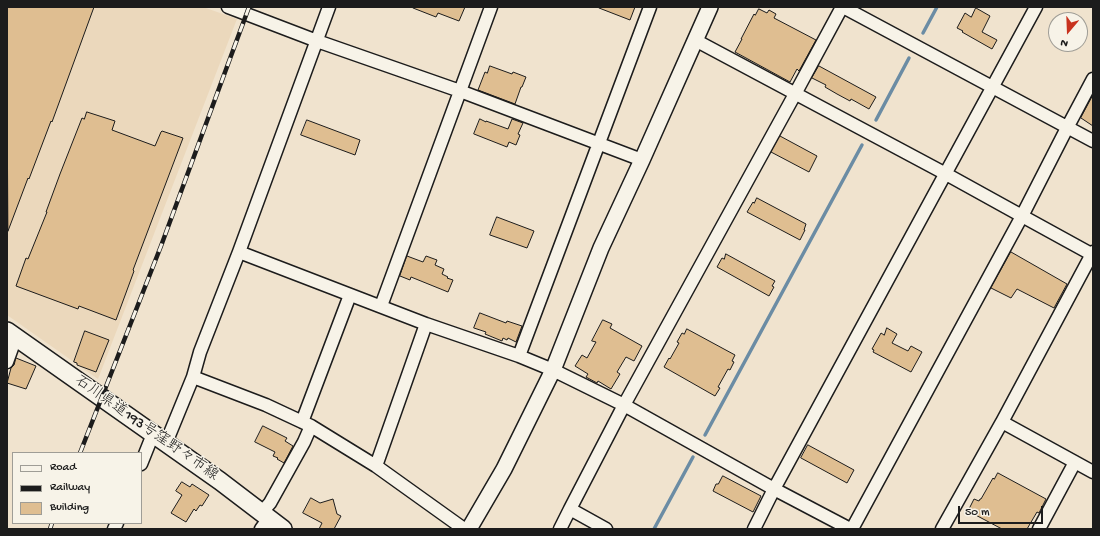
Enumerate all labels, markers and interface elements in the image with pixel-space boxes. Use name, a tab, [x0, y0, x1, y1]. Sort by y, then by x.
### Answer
north arrow	[1048, 12, 1088, 52]
text: N	[1059, 36, 1070, 49]
street label: 石川県道193号窪野々市線	[71, 372, 221, 486]
legend	[12, 452, 142, 524]
text: Road	[50, 461, 76, 475]
text: Railway	[50, 481, 90, 495]
scale bar	[960, 498, 1045, 524]
text: Building	[50, 501, 89, 515]
text: 50 m	[965, 506, 990, 520]

